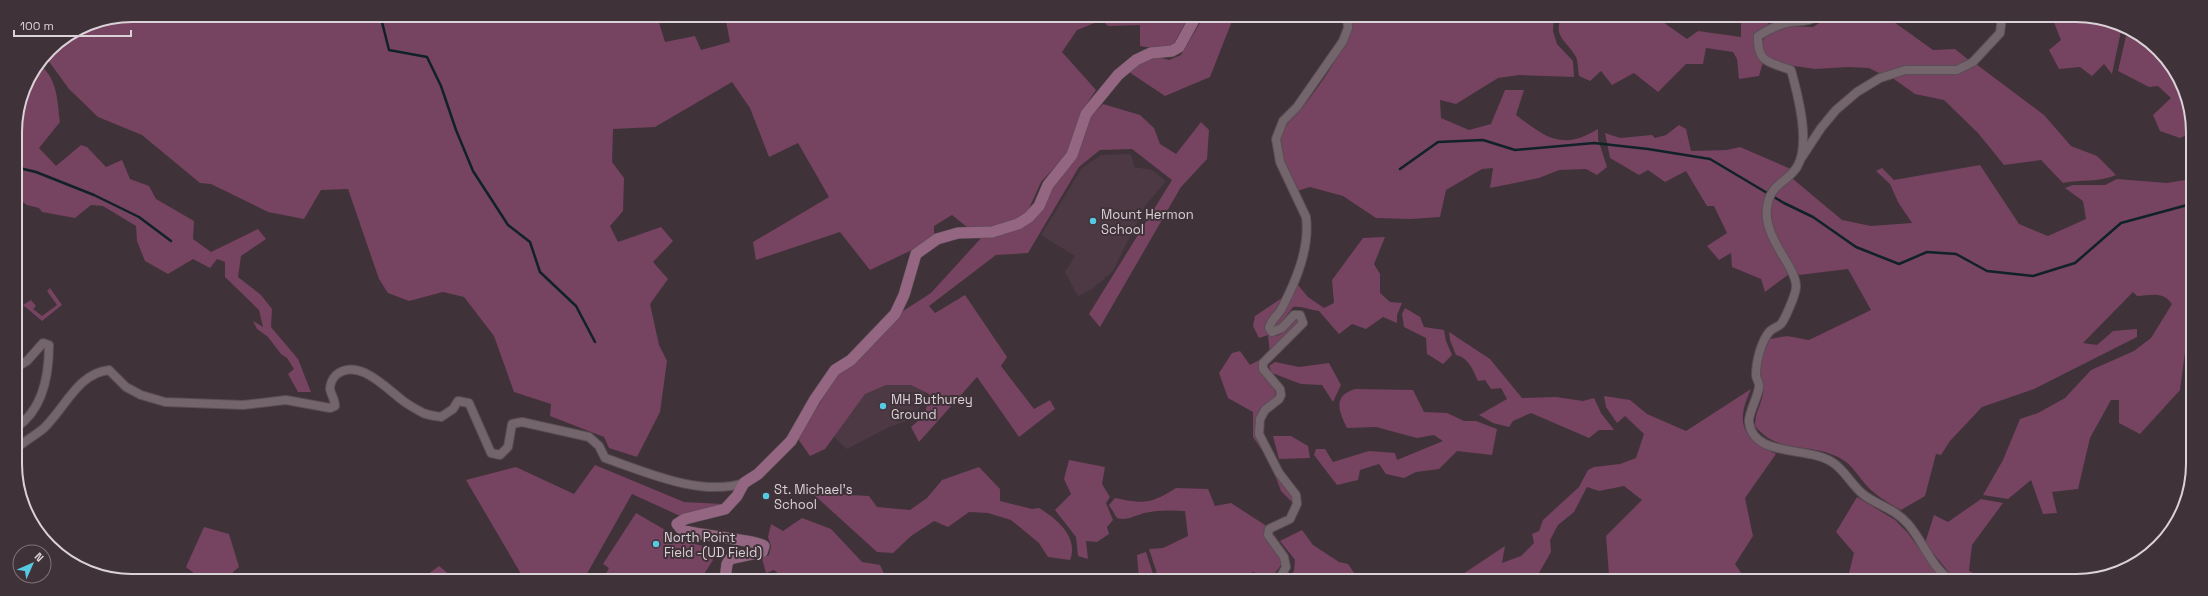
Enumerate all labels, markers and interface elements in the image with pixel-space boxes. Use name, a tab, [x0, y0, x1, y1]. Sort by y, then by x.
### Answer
scale bar	[14, 12, 131, 38]
text: 100 m	[20, 18, 54, 34]
place label: Mount Hermon School	[1101, 206, 1194, 238]
marker: Mount Hermon School	[1088, 216, 1098, 226]
place label: MH Buthurey Ground	[891, 391, 973, 423]
marker: MH Buthurey Ground	[878, 401, 888, 411]
place label: St. Michael's School	[774, 481, 853, 513]
marker: St. Michael's School	[761, 491, 771, 501]
place label: North Point Field -(UD Field)	[664, 529, 762, 561]
marker: North Point Field -(UD Field)	[651, 539, 661, 549]
north arrow	[12, 544, 52, 584]
text: N	[32, 549, 47, 564]

